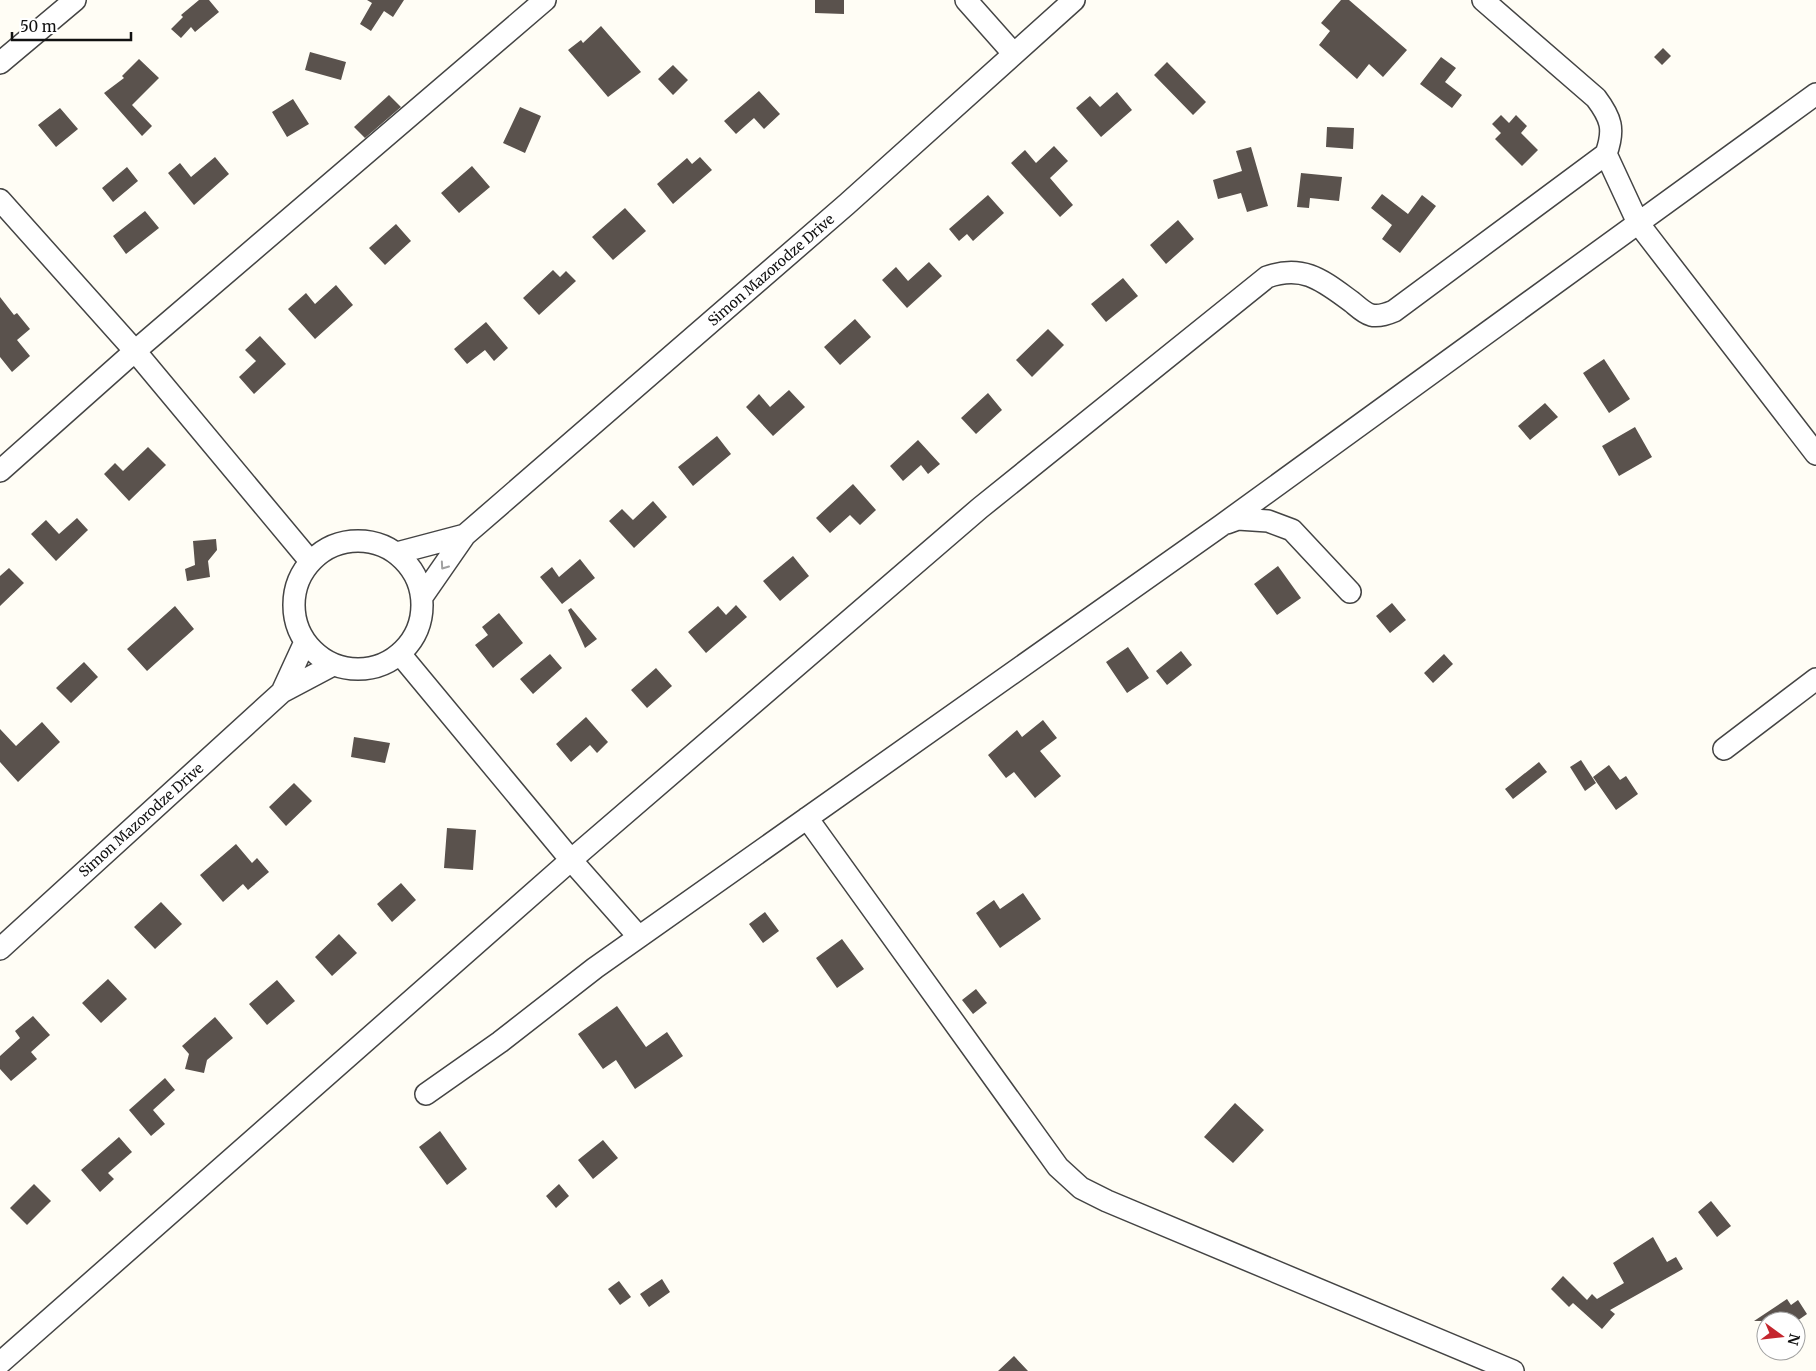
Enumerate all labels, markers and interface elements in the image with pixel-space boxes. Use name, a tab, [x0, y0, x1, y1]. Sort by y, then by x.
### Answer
scale bar	[12, 10, 131, 42]
text: 50 m	[20, 17, 57, 36]
street label: Simon Mazorodze Drive	[704, 210, 838, 330]
one-way arrow	[441, 560, 450, 570]
street label: Simon Mazorodze Drive	[75, 759, 207, 881]
north arrow	[1756, 1311, 1806, 1361]
text: N	[1783, 1332, 1804, 1347]

